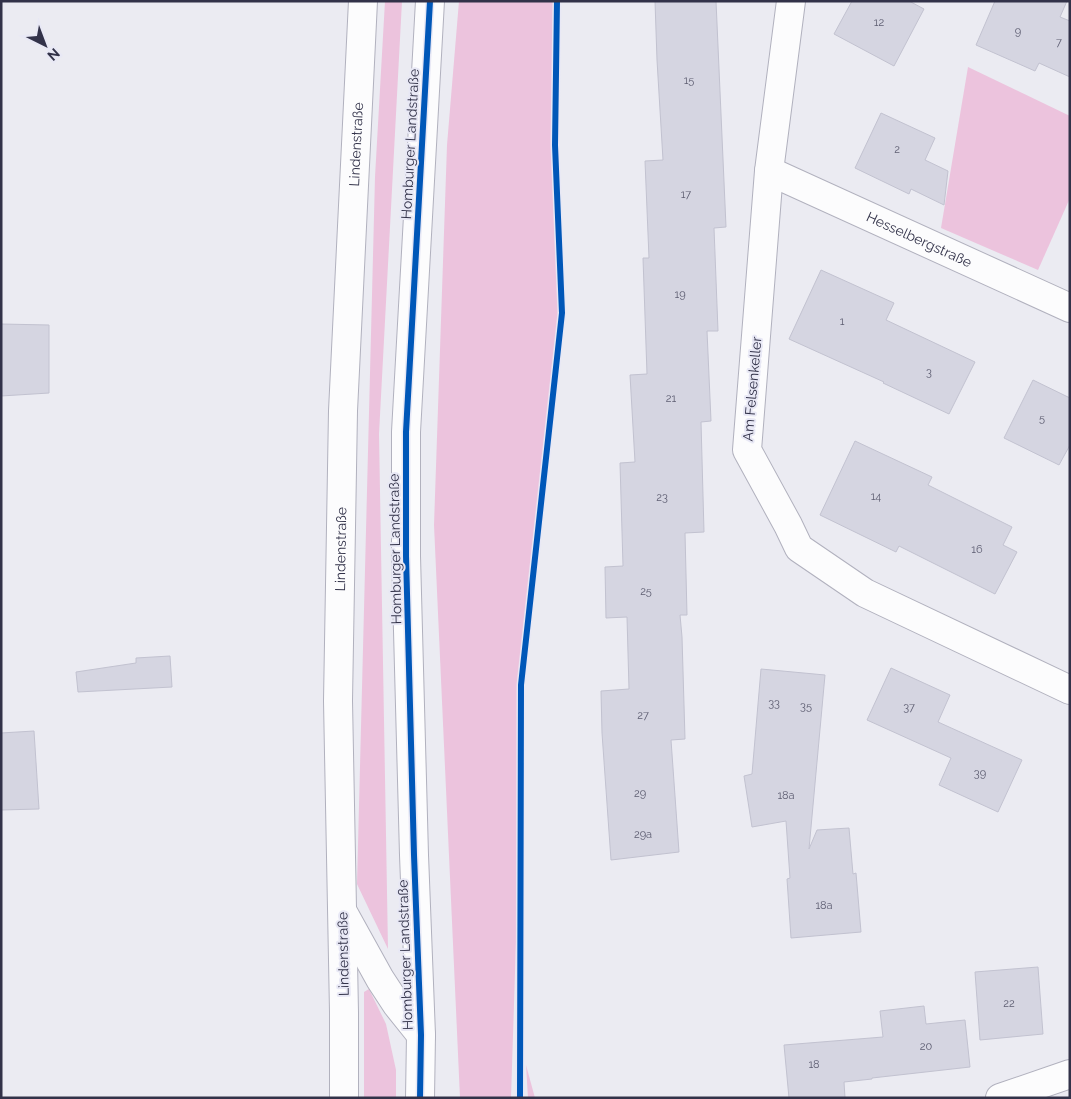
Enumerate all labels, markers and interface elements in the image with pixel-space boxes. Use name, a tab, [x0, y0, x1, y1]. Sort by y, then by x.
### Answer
house number: 12	[874, 16, 884, 29]
north arrow	[20, 20, 70, 70]
house number: 9	[1015, 25, 1021, 38]
house number: 7	[1056, 36, 1062, 49]
text: N	[44, 45, 63, 64]
street label: Homburger Landstraße	[398, 68, 422, 220]
house number: 15	[684, 74, 694, 87]
street label: Lindenstraße	[346, 102, 366, 187]
house number: 2	[894, 143, 900, 156]
house number: 17	[681, 188, 691, 201]
street label: Hesselbergstraße	[864, 208, 974, 270]
house number: 19	[674, 288, 686, 301]
house number: 1	[840, 315, 845, 328]
street label: Am Felsenkeller	[739, 336, 765, 442]
house number: 3	[926, 366, 932, 379]
house number: 21	[666, 392, 677, 405]
house number: 5	[1039, 412, 1045, 425]
street label: Homburger Landstraße	[386, 474, 404, 624]
house number: 14	[871, 490, 881, 503]
house number: 23	[656, 491, 668, 504]
street label: Lindenstraße	[332, 507, 349, 591]
house number: 16	[971, 543, 983, 556]
house number: 25	[640, 585, 652, 598]
house number: 33	[768, 697, 780, 710]
house number: 35	[800, 700, 812, 713]
house number: 37	[903, 701, 915, 714]
house number: 27	[637, 709, 649, 722]
house number: 39	[974, 767, 986, 780]
house number: 29	[634, 787, 646, 800]
house number: 18a	[777, 789, 795, 802]
house number: 29a	[634, 828, 652, 841]
street label: Homburger Landstraße	[394, 879, 416, 1031]
house number: 18a	[815, 899, 833, 912]
street label: Lindenstraße	[334, 912, 352, 996]
house number: 22	[1003, 997, 1015, 1010]
house number: 20	[920, 1040, 932, 1053]
house number: 18	[808, 1058, 820, 1071]

